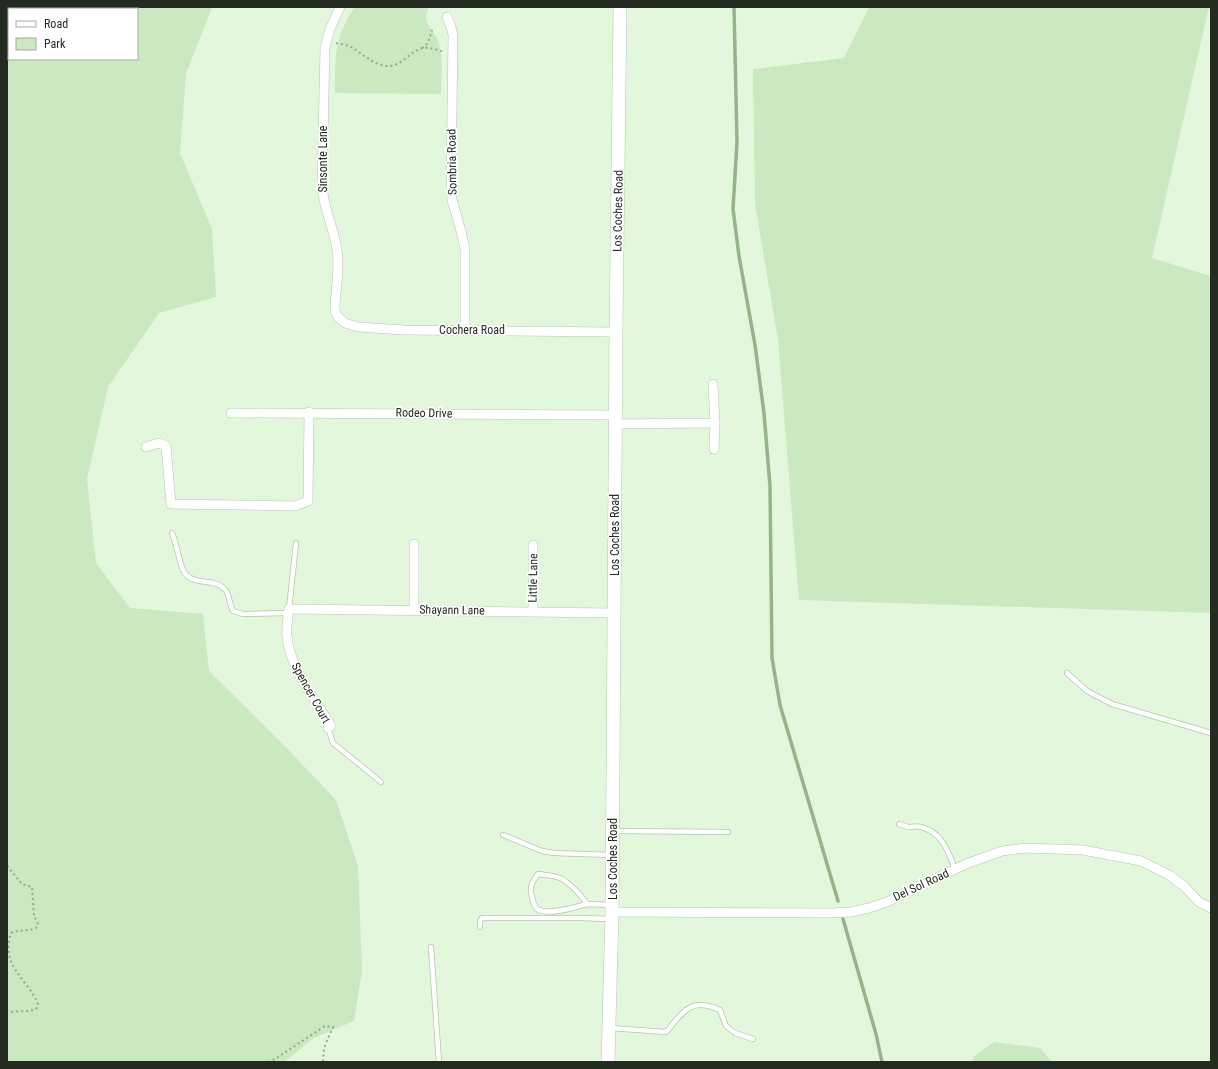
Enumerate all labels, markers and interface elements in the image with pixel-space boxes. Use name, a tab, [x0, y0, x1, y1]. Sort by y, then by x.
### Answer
legend	[8, 8, 138, 60]
text: Road	[44, 17, 68, 31]
text: Park	[44, 37, 66, 51]
street label: Sinsonte Lane	[316, 125, 330, 192]
street label: Sombria Road	[444, 129, 460, 195]
street label: Los Coches Road	[610, 170, 626, 252]
street label: Cochera Road	[439, 323, 505, 337]
street label: Rodeo Drive	[396, 406, 453, 421]
street label: Los Coches Road	[608, 494, 622, 576]
street label: Little Lane	[526, 553, 540, 603]
street label: Shayann Lane	[419, 602, 485, 618]
street label: Spencer Court	[289, 660, 334, 726]
street label: Los Coches Road	[606, 818, 620, 900]
street label: Del Sol Road	[891, 866, 951, 904]

